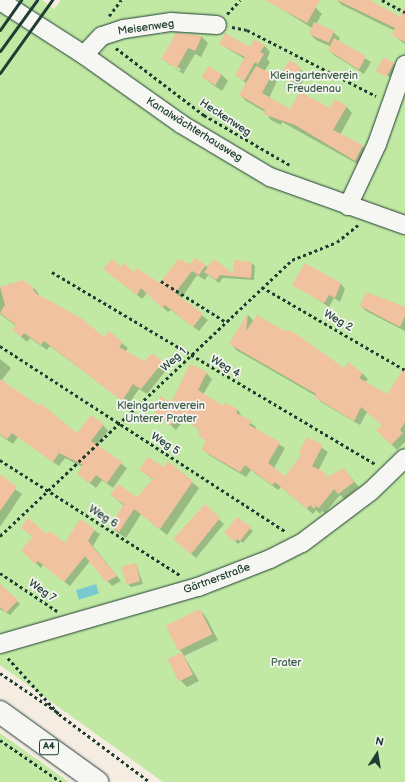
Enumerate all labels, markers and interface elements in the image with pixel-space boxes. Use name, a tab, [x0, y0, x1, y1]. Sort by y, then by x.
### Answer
street label: Meisenweg	[117, 18, 175, 38]
park label: Kleingartenverein Freudenau	[270, 70, 358, 96]
street label: Kanalwächterhausweg	[143, 95, 245, 165]
street label: Heckenweg	[197, 97, 253, 139]
street label: Weg 2	[321, 307, 355, 335]
street label: Weg 1	[159, 345, 189, 375]
street label: Weg 4	[208, 353, 242, 381]
park label: Kleingartenverein Unterer Prater	[117, 400, 205, 426]
street label: Weg 5	[148, 430, 182, 458]
street label: Weg 6	[86, 503, 120, 531]
street label: Gärtnerstraße	[182, 561, 252, 597]
street label: Weg 7	[26, 577, 58, 605]
park label: Prater	[271, 656, 301, 670]
north arrow	[357, 734, 397, 774]
text: N	[374, 735, 385, 749]
road number: A4	[39, 739, 59, 755]

